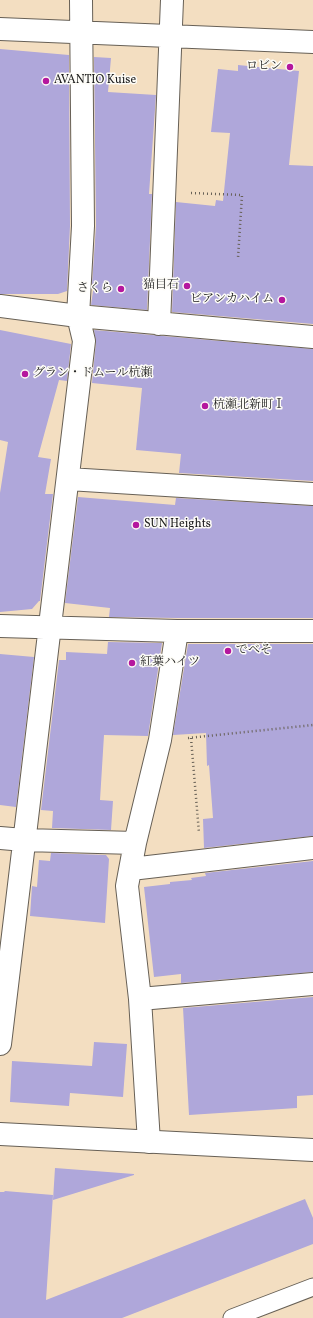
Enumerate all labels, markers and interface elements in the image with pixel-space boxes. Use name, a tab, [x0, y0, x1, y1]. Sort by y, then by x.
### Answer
place label: ロビン	[246, 60, 282, 74]
marker: ロビン	[285, 62, 295, 72]
place label: AVANTIO Kuise	[54, 74, 136, 88]
marker: AVANTIO Kuise	[41, 76, 51, 86]
place label: 猫目石	[143, 279, 179, 293]
marker: 猫目石	[182, 281, 192, 291]
place label: さくら	[77, 282, 113, 296]
marker: さくら	[116, 284, 126, 294]
place label: ビアンカハイム	[190, 293, 274, 307]
marker: ビアンカハイム	[277, 295, 287, 305]
place label: グラン・ドムール杭瀬	[33, 367, 152, 381]
marker: グラン・ドムール杭瀬	[20, 369, 30, 379]
place label: 杭瀬北新町Ⅰ	[213, 399, 285, 413]
marker: 杭瀬北新町Ⅰ	[200, 401, 210, 411]
place label: SUN Heights	[144, 518, 211, 532]
marker: SUN Heights	[131, 520, 141, 530]
place label: でべそ	[236, 644, 272, 658]
marker: でべそ	[223, 646, 233, 656]
place label: 紅葉ハイツ	[140, 656, 200, 670]
marker: 紅葉ハイツ	[127, 658, 137, 668]

